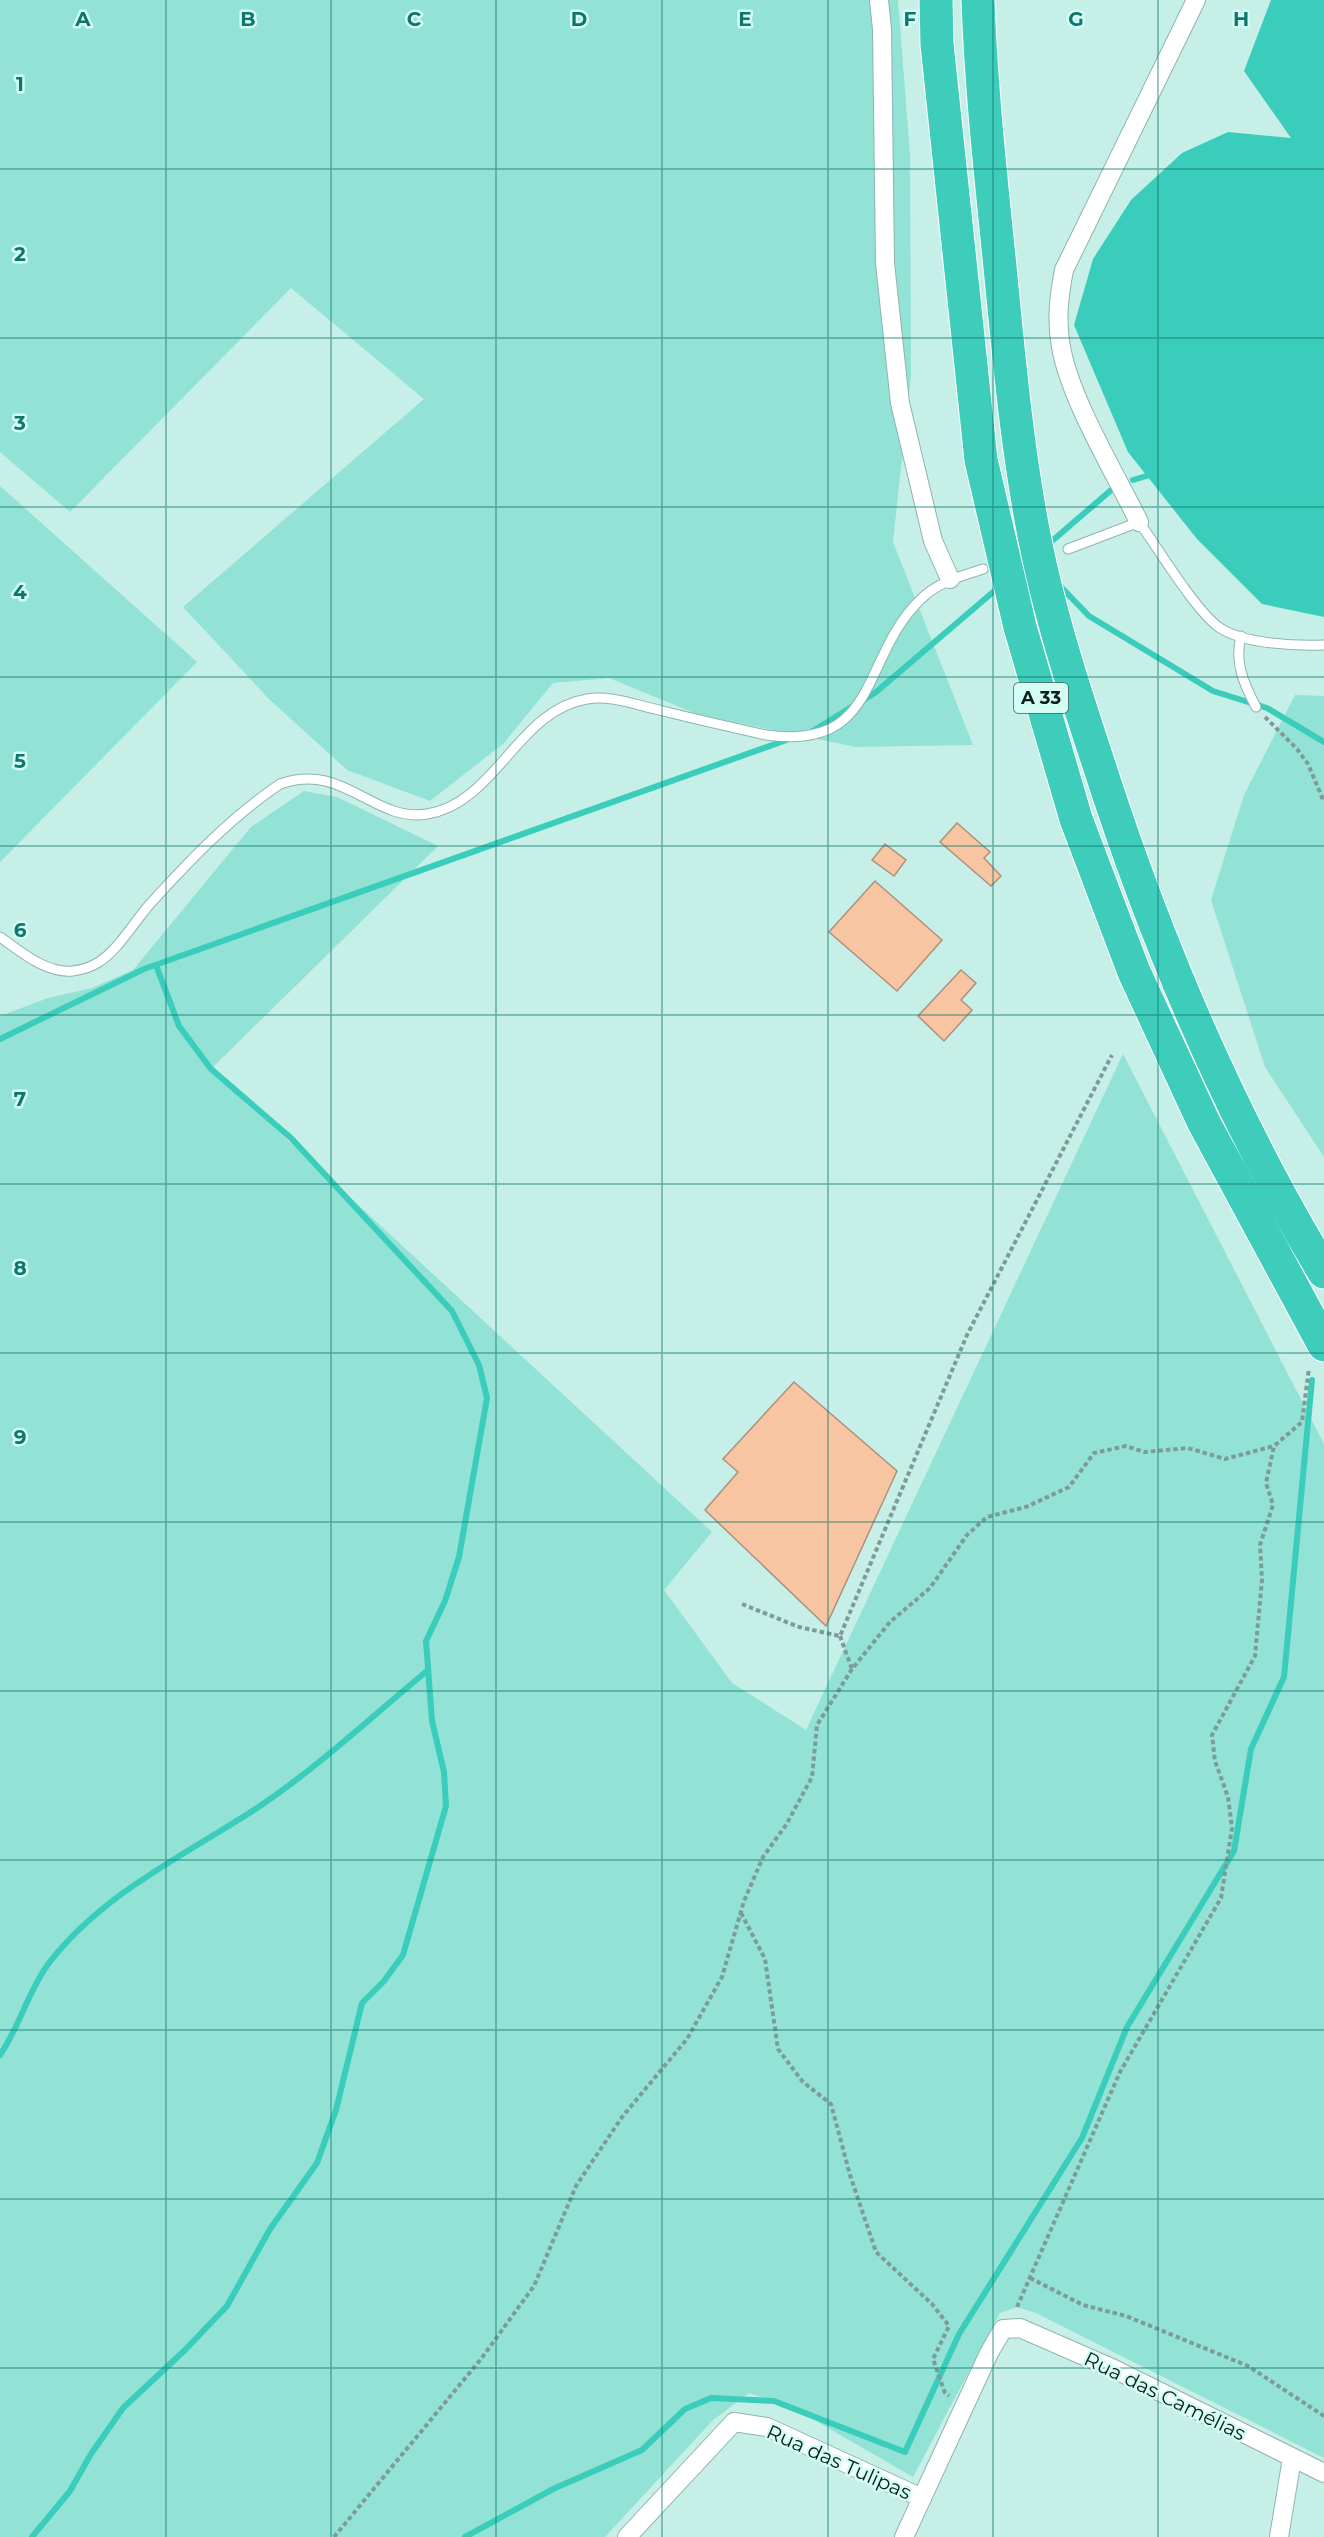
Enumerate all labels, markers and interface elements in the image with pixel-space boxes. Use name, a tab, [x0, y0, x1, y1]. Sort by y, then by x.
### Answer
text: A	[74, 7, 91, 31]
text: B	[240, 7, 256, 31]
text: C	[407, 7, 422, 31]
text: D	[571, 7, 587, 31]
text: E	[738, 7, 752, 31]
text: F	[904, 7, 917, 31]
text: G	[1068, 7, 1084, 31]
text: H	[1233, 7, 1249, 31]
text: 1	[16, 72, 24, 96]
text: 2	[14, 242, 26, 266]
text: 3	[13, 411, 26, 435]
text: 4	[13, 580, 27, 604]
road number: A 33	[1014, 683, 1068, 713]
text: 5	[14, 749, 26, 773]
text: 6	[14, 918, 27, 942]
text: 7	[14, 1087, 26, 1111]
text: 8	[13, 1256, 27, 1280]
text: 9	[14, 1425, 26, 1449]
street label: Rua das Camélias	[1080, 2346, 1250, 2446]
street label: Rua das Tulipas	[763, 2419, 915, 2505]

